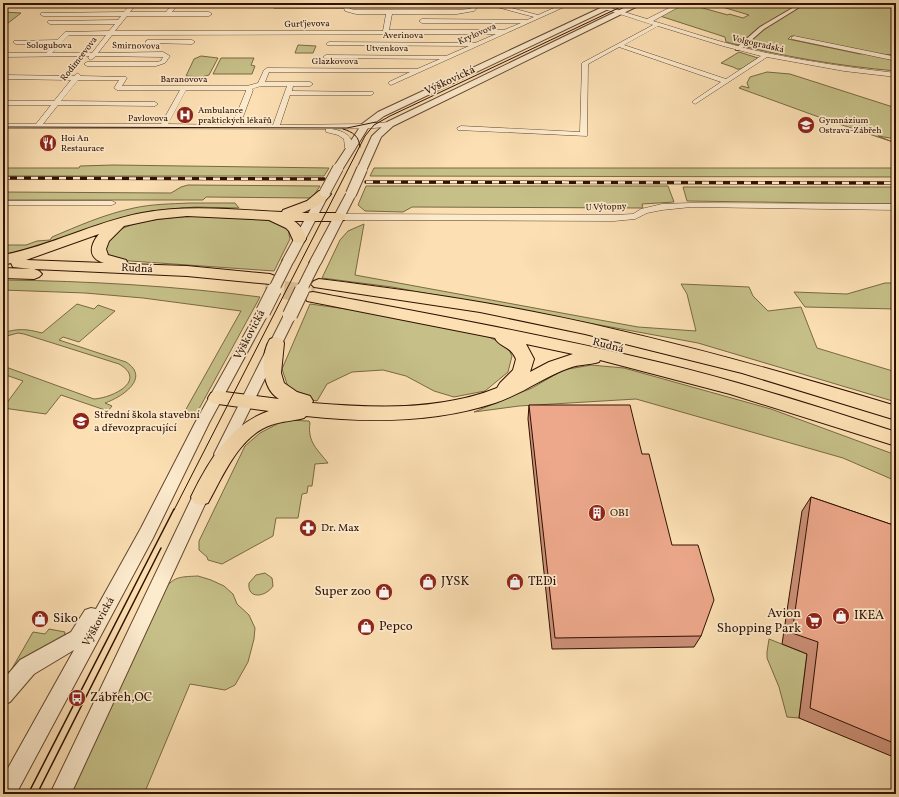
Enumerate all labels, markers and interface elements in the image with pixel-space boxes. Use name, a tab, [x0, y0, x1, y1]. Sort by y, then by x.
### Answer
street label: Gurťjevova	[284, 17, 330, 31]
street label: Krylovova	[456, 20, 499, 48]
street label: Averinova	[383, 29, 424, 42]
street label: Volgogradská	[731, 32, 786, 56]
street label: Rodimcevova	[57, 34, 101, 84]
street label: Sologubova	[26, 39, 72, 52]
street label: Smirnovova	[112, 39, 161, 53]
street label: Utvenkova	[366, 42, 409, 55]
street label: Glazkovova	[312, 55, 359, 68]
street label: Výškovická	[422, 63, 478, 99]
street label: Baranovova	[160, 73, 208, 86]
place label: Ambulance praktických lékařů	[198, 104, 272, 127]
hospital icon: Ambulance praktických lékařů	[175, 105, 195, 125]
street label: Pavlovova	[128, 112, 169, 125]
place label: Gymnázium Ostrava-Zábřeh	[819, 114, 882, 137]
school or university icon: Gymnázium Ostrava-Zábřeh	[796, 115, 816, 135]
place label: Hoi An Restaurace	[61, 132, 104, 155]
restaurant icon: Hoi An Restaurace	[38, 133, 58, 153]
street label: U Výtopny	[585, 200, 627, 214]
street label: Rudná	[121, 261, 154, 277]
street label: Výškovická	[231, 307, 270, 362]
street label: Rudná	[591, 335, 626, 357]
place label: Střední škola stavební a dřevozpracující	[94, 408, 200, 436]
school or university icon: Střední škola stavební a dřevozpracující	[71, 411, 91, 431]
building icon: OBI	[587, 503, 607, 523]
place label: OBI	[610, 506, 629, 521]
pharmacy icon: Dr. Max	[298, 518, 318, 538]
place label: Dr. Max	[321, 521, 360, 536]
shop icon: JYSK	[418, 572, 438, 592]
shop icon: TEDi	[505, 572, 525, 592]
place label: JYSK	[441, 573, 469, 591]
place label: TEDi	[528, 573, 557, 591]
shop icon: Super zoo	[374, 582, 394, 602]
place label: Super zoo	[314, 583, 371, 601]
street label: Výškovická	[79, 594, 119, 649]
place label: Avion Shopping Park	[717, 605, 801, 638]
shop icon: IKEA	[831, 606, 851, 626]
place label: IKEA	[854, 607, 884, 625]
shop icon: Siko	[30, 609, 50, 629]
place label: Siko	[53, 610, 78, 628]
supermarket icon: Avion Shopping Park	[804, 611, 824, 631]
shop icon: Pepco	[356, 617, 376, 637]
place label: Pepco	[379, 618, 413, 636]
bus stop icon: Zábřeh,OC	[67, 688, 87, 708]
place label: Zábřeh,OC	[90, 689, 152, 707]

